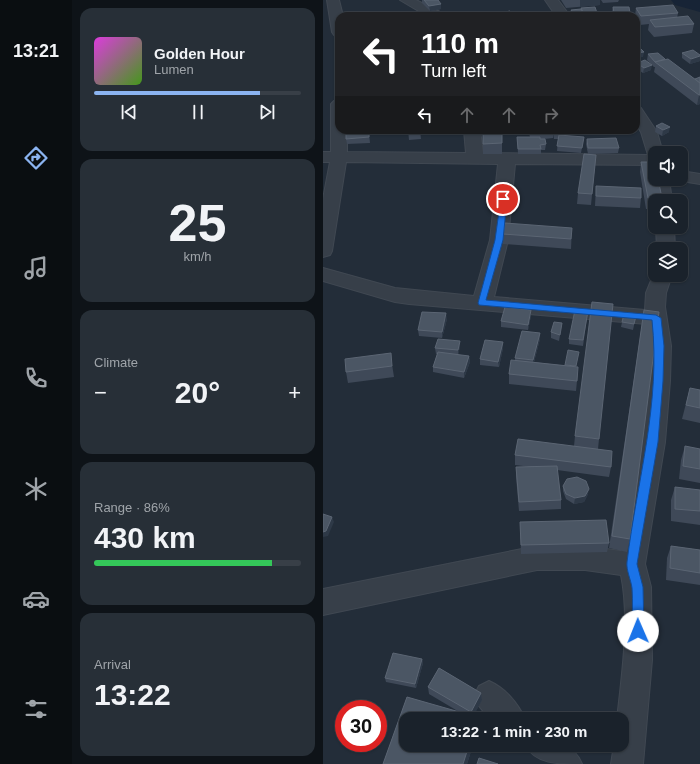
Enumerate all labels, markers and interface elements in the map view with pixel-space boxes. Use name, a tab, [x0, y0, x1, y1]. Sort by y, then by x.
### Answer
icon: left	[355, 28, 407, 80]
text: 110 m	[421, 28, 499, 59]
text: 13:21	[13, 41, 59, 61]
text: Golden Hour	[154, 45, 245, 62]
text: Turn left	[421, 61, 486, 81]
text: Lumen	[154, 62, 194, 77]
icon: previous	[118, 101, 140, 123]
icon: pause	[187, 101, 209, 123]
icon: next	[256, 101, 278, 123]
icon: left	[414, 104, 436, 126]
icon: ahead	[456, 104, 478, 126]
icon: ahead	[498, 104, 520, 126]
icon: right	[540, 104, 562, 126]
icon: directions	[22, 144, 50, 172]
map controls	[648, 146, 688, 282]
button: sound	[648, 146, 688, 186]
pin	[486, 182, 520, 216]
icon: arrive	[492, 188, 514, 210]
text: 25	[169, 194, 226, 252]
button: search	[648, 194, 688, 234]
button: layers	[648, 242, 688, 282]
text: km/h	[183, 249, 212, 264]
icon: music	[22, 254, 50, 282]
text: Climate	[94, 355, 138, 370]
icon: phone	[22, 364, 50, 392]
text: 20°	[175, 376, 220, 409]
text: −	[94, 380, 107, 405]
text: +	[288, 380, 301, 405]
icon: climate	[22, 475, 50, 503]
text: Range · 86%	[94, 500, 170, 515]
text: 430 km	[94, 521, 196, 554]
icon: car	[22, 585, 50, 613]
position arrow	[617, 610, 659, 652]
text: Arrival	[94, 657, 131, 672]
text: 13:22	[94, 678, 171, 711]
icon: filters	[22, 695, 50, 723]
speed limit sign: 30	[335, 700, 387, 752]
text: 13:22 · 1 min · 230 m	[441, 723, 587, 740]

